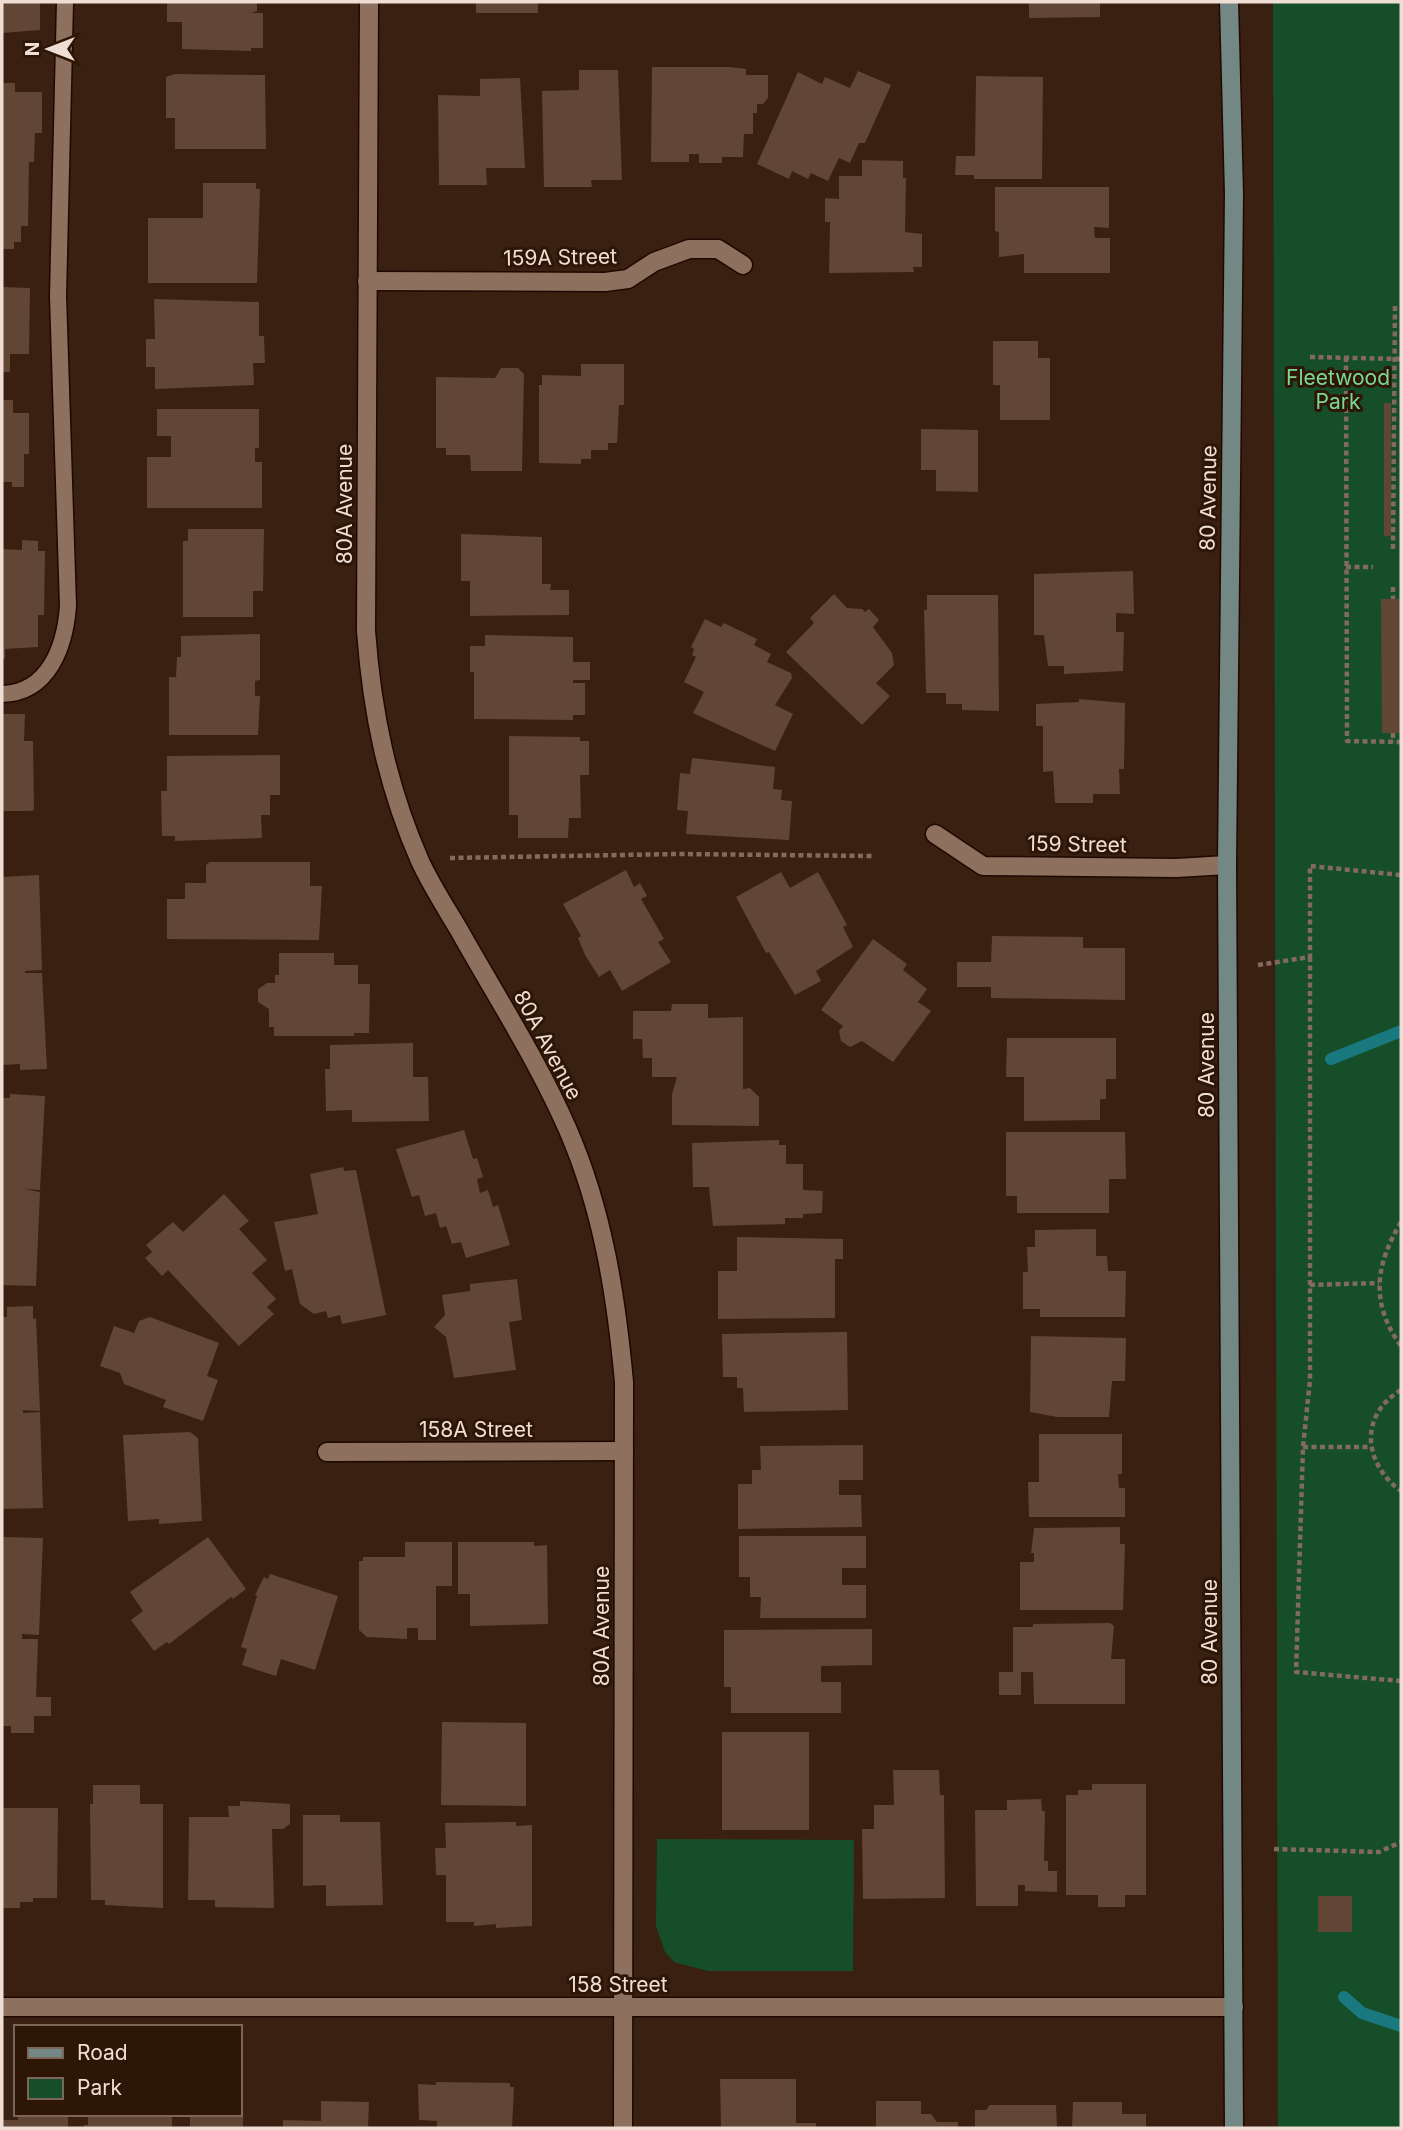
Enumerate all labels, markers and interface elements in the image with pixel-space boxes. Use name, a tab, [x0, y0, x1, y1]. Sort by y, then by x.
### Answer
north arrow	[14, 14, 84, 84]
text: N	[21, 42, 44, 56]
street label: 159A Street	[503, 244, 617, 270]
park label: Fleetwood Park	[1286, 365, 1390, 414]
street label: 80A Avenue	[332, 444, 357, 564]
street label: 80 Avenue	[1195, 445, 1221, 551]
street label: 159 Street	[1027, 831, 1127, 857]
street label: 80A Avenue	[509, 986, 587, 1104]
street label: 80 Avenue	[1194, 1012, 1219, 1118]
street label: 158A Street	[419, 1417, 533, 1442]
street label: 80A Avenue	[589, 1566, 614, 1686]
street label: 80 Avenue	[1197, 1579, 1222, 1685]
street label: 158 Street	[568, 1972, 668, 1997]
legend	[14, 2025, 242, 2116]
text: Road	[77, 2040, 128, 2065]
text: Park	[77, 2075, 122, 2100]

